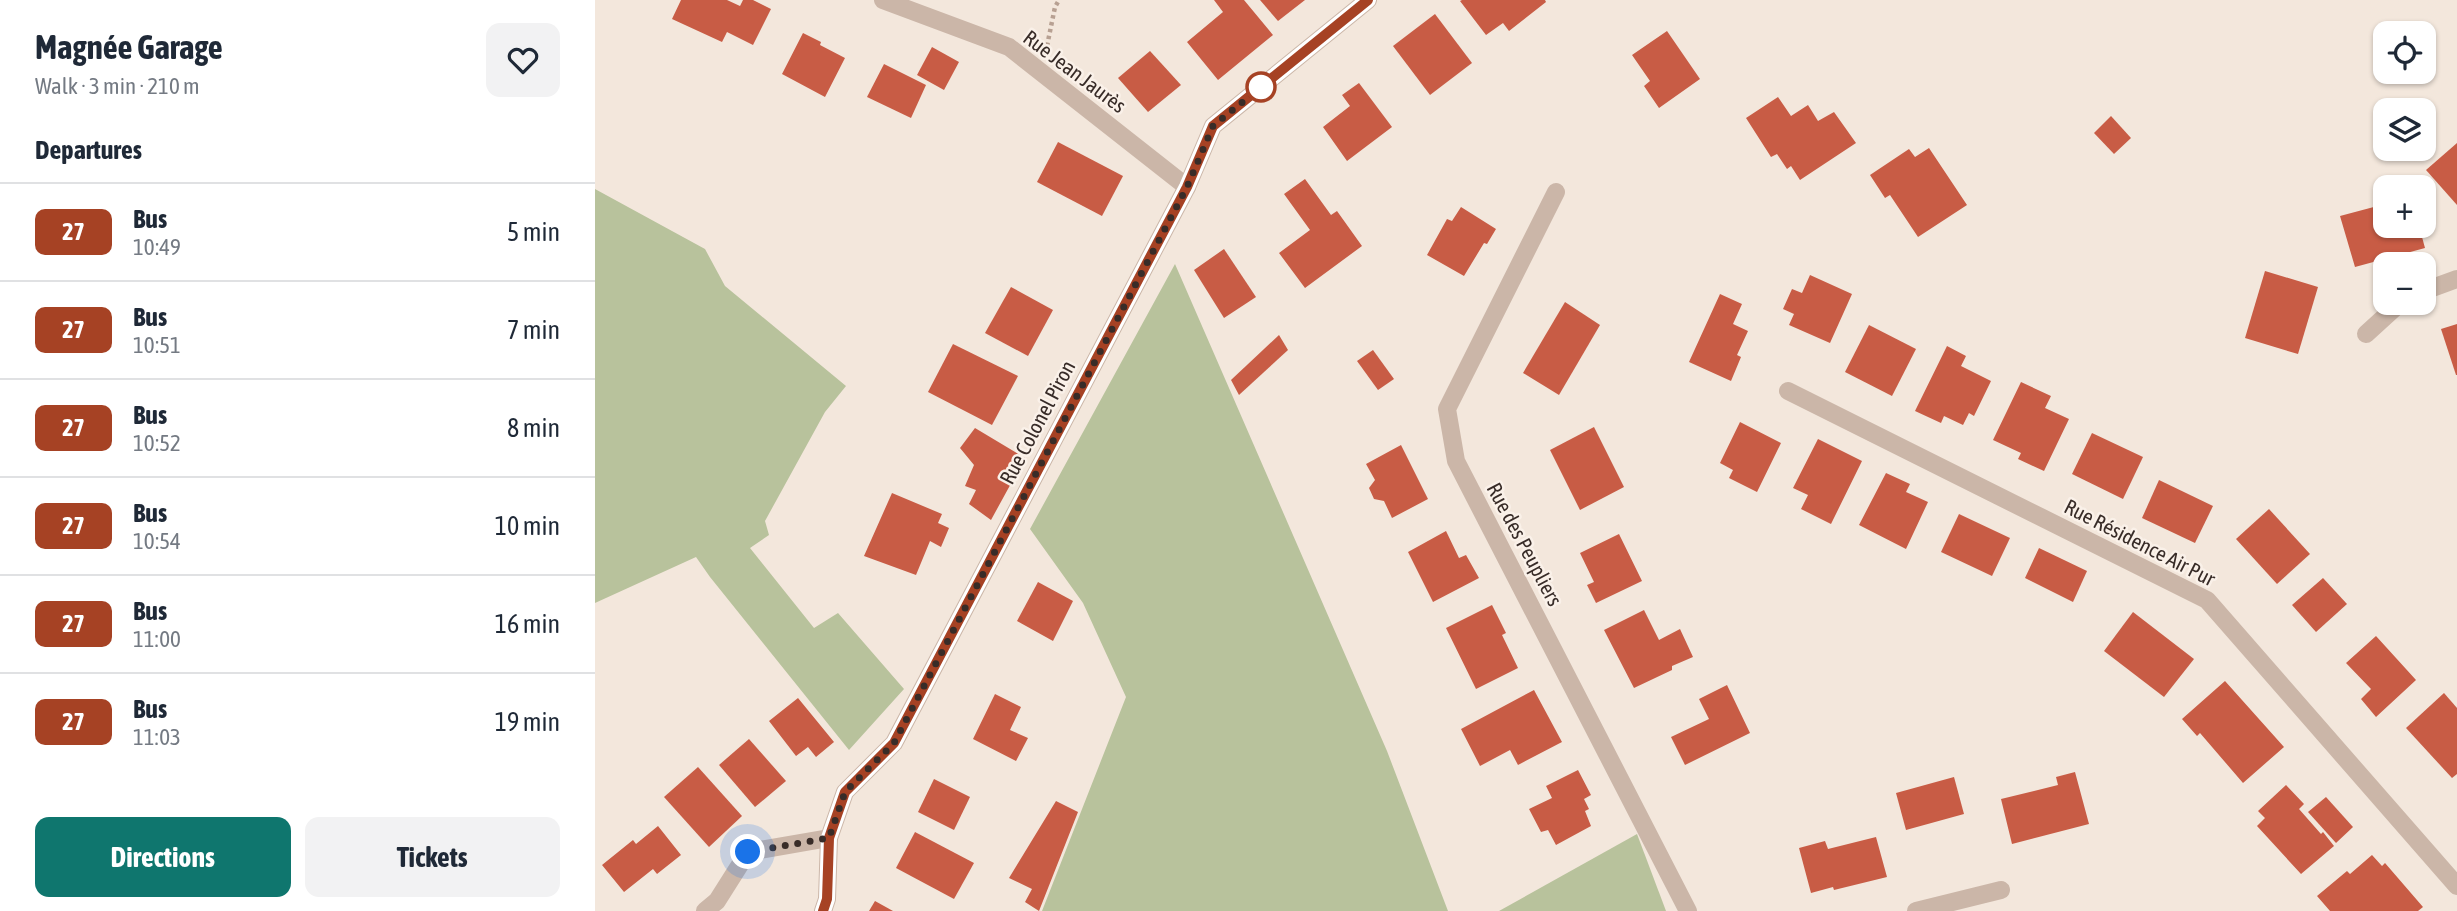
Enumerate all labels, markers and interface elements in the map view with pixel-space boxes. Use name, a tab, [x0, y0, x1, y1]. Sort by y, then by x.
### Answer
map controls	[2373, 21, 2436, 315]
button: locate	[2373, 21, 2436, 84]
button: heart	[486, 23, 560, 97]
street label: Rue Jean Jaurès	[1019, 25, 1131, 117]
text: Magnée Garage	[35, 28, 223, 66]
unlabelled marker	[1246, 72, 1276, 102]
text: Walk · 3 min · 210 m	[35, 73, 199, 99]
button: layers	[2373, 98, 2436, 161]
text: Departures	[35, 135, 142, 165]
button: +	[2373, 175, 2436, 238]
text: Bus	[133, 204, 167, 234]
text: 5 min	[507, 217, 560, 247]
text: 27	[62, 218, 85, 245]
text: 10:49	[133, 234, 181, 260]
button: −	[2373, 252, 2436, 315]
text: Bus	[133, 302, 167, 332]
text: 7 min	[507, 315, 560, 345]
text: 27	[62, 316, 85, 343]
text: 10:51	[133, 332, 181, 358]
street label: Rue Colonel Piron	[994, 356, 1080, 488]
text: Bus	[133, 400, 167, 430]
text: 8 min	[507, 413, 560, 443]
text: 27	[62, 414, 85, 441]
text: 10:52	[133, 430, 181, 456]
street label: Rue des Peupliers	[1482, 478, 1568, 610]
street label: Rue Résidence Air Pur	[2061, 494, 2220, 591]
text: Bus	[133, 498, 167, 528]
text: 10 min	[495, 511, 560, 541]
text: 27	[62, 512, 85, 539]
text: 10:54	[133, 528, 181, 554]
text: Bus	[133, 596, 167, 626]
text: 16 min	[495, 609, 560, 639]
text: 27	[62, 610, 85, 637]
text: 11:00	[133, 626, 181, 652]
text: Bus	[133, 694, 167, 724]
text: 19 min	[495, 707, 560, 737]
text: 27	[62, 708, 85, 735]
text: 11:03	[133, 724, 181, 750]
button: Directions	[35, 817, 291, 897]
button: Tickets	[305, 817, 560, 897]
your location	[730, 834, 765, 869]

